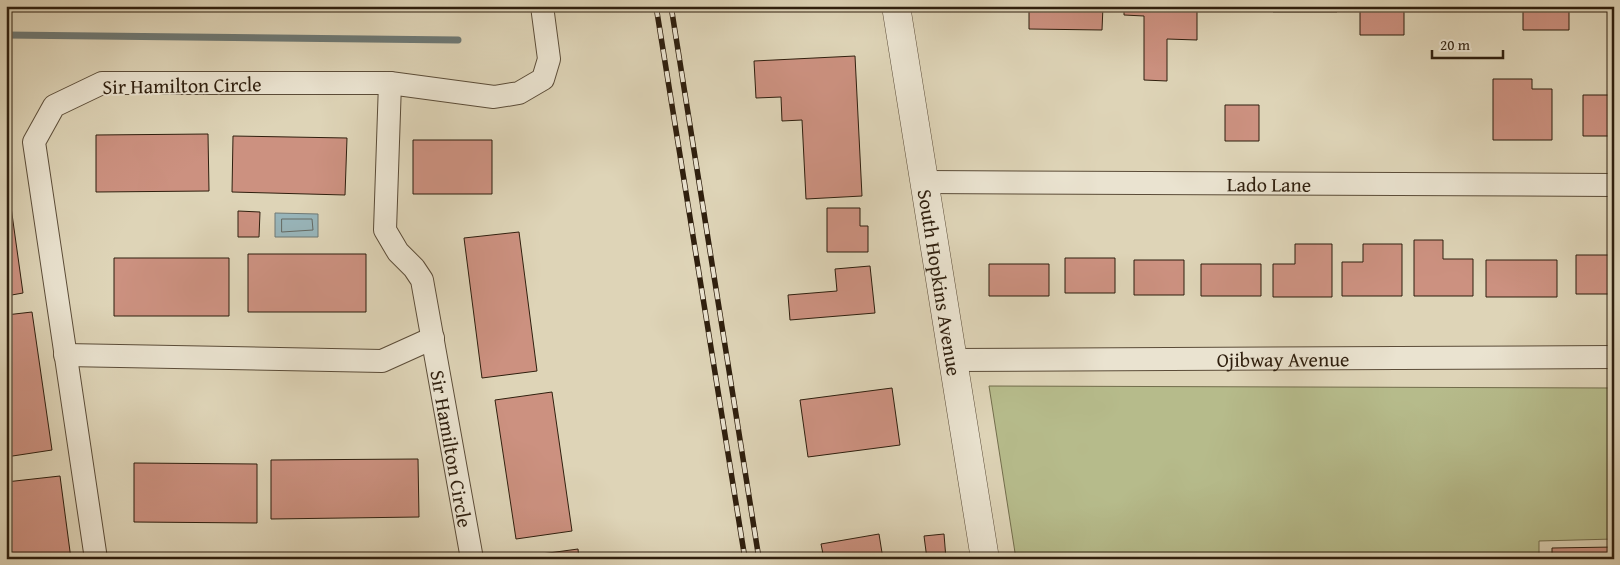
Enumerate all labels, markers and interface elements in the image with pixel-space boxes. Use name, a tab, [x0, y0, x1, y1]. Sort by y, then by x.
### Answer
scale bar	[1432, 28, 1504, 60]
text: 20 m	[1440, 34, 1471, 55]
street label: Sir Hamilton Circle	[102, 69, 262, 101]
street label: Lado Lane	[1227, 169, 1311, 198]
street label: South Hopkins Avenue	[911, 187, 970, 378]
street label: Ojibway Avenue	[1217, 344, 1349, 373]
street label: Sir Hamilton Circle	[424, 368, 481, 530]

